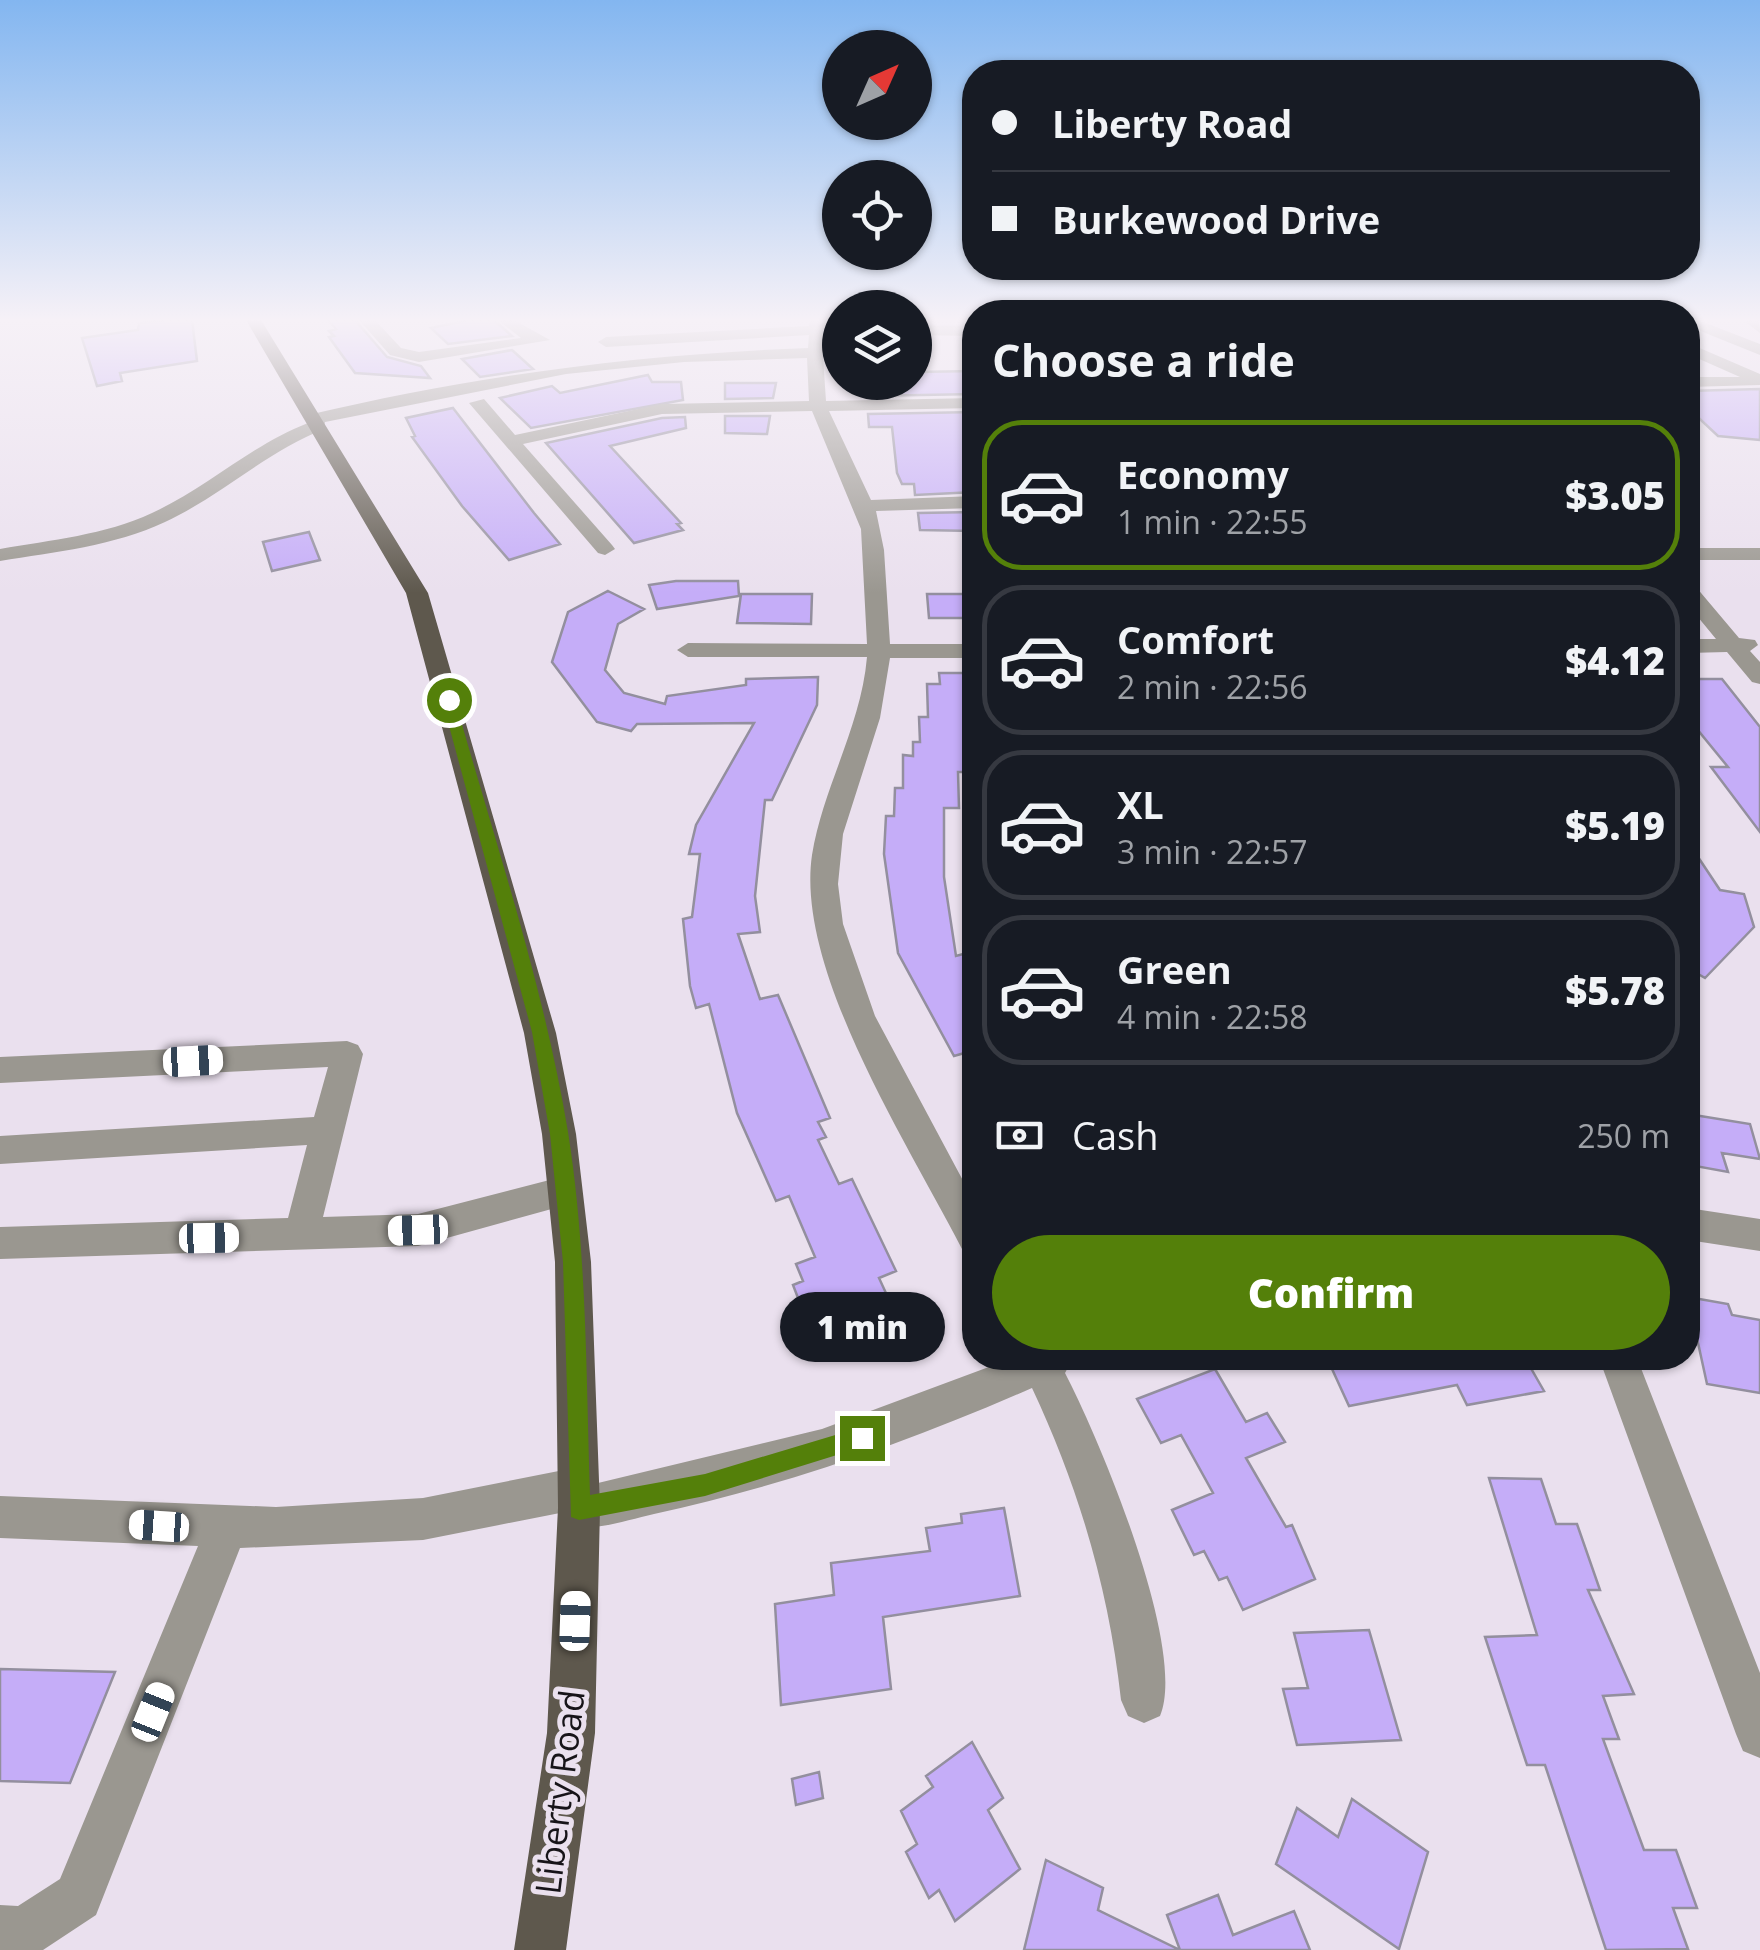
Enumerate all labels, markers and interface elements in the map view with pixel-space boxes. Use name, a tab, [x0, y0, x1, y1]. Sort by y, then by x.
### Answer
north arrow	[822, 30, 932, 140]
map controls	[822, 30, 932, 400]
text: Liberty Road	[1052, 97, 1292, 149]
button: locate	[822, 160, 932, 270]
text: Burkewood Drive	[1052, 193, 1380, 245]
button: layers	[822, 290, 932, 400]
text: Choose a ride	[992, 329, 1295, 390]
text: Economy	[1117, 448, 1289, 500]
icon: car	[997, 450, 1087, 540]
text: $3.05	[1565, 469, 1665, 521]
text: 1 min · 22:55	[1117, 500, 1308, 543]
text: Comfort	[1117, 613, 1274, 665]
icon: car	[997, 615, 1087, 705]
text: $4.12	[1565, 634, 1665, 686]
text: 2 min · 22:56	[1117, 665, 1308, 708]
route start	[427, 678, 472, 723]
text: XL	[1117, 778, 1164, 830]
icon: car	[997, 780, 1087, 870]
text: $5.19	[1565, 799, 1665, 851]
text: 3 min · 22:57	[1117, 830, 1308, 873]
text: Green	[1117, 943, 1232, 995]
icon: car	[997, 945, 1087, 1035]
text: $5.78	[1565, 964, 1665, 1016]
text: 4 min · 22:58	[1117, 995, 1308, 1038]
car	[162, 1044, 224, 1078]
icon: cash	[992, 1108, 1047, 1163]
text: Cash	[1072, 1109, 1158, 1161]
text: 250 m	[1577, 1114, 1670, 1157]
car	[387, 1214, 449, 1246]
car	[179, 1222, 239, 1254]
button: Confirm	[992, 1235, 1670, 1350]
callout: 1 min	[780, 1293, 944, 1363]
text: 1 min	[817, 1305, 908, 1348]
route end	[840, 1416, 885, 1461]
car	[128, 1509, 190, 1543]
car	[559, 1590, 591, 1652]
car	[128, 1679, 178, 1745]
street label: Liberty Road	[523, 1687, 595, 1897]

